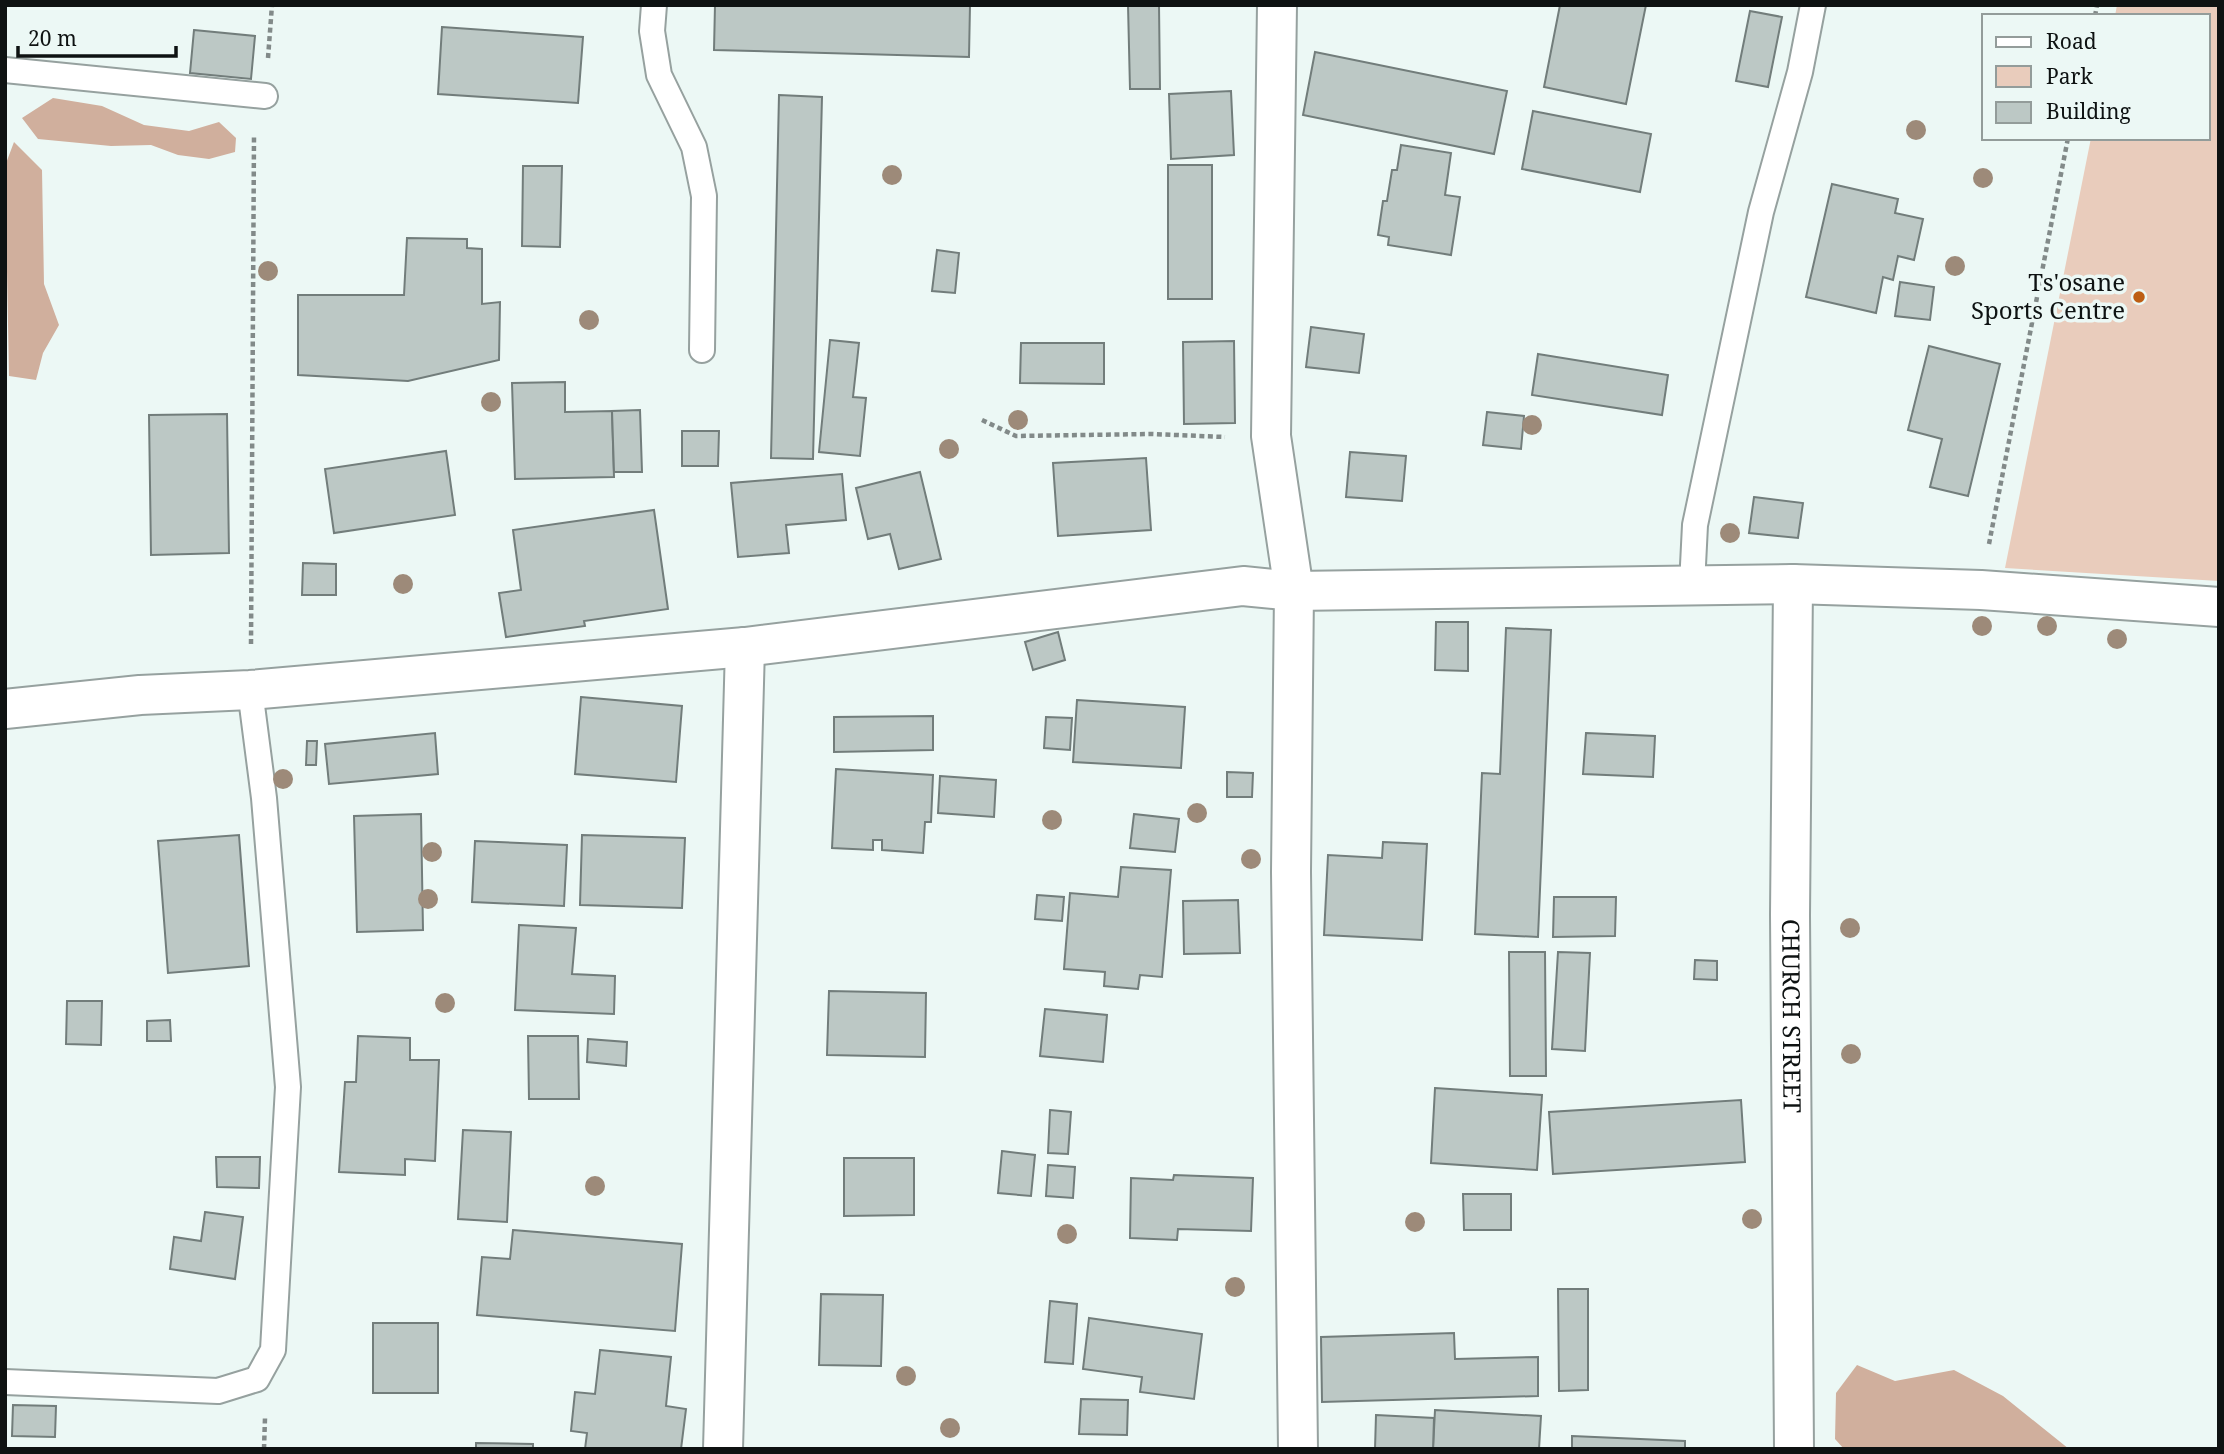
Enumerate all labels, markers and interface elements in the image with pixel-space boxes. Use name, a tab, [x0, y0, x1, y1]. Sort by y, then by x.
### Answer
scale bar	[18, 14, 175, 58]
legend	[1982, 14, 2210, 140]
text: 20 m	[28, 24, 77, 52]
text: Road	[2046, 27, 2097, 55]
text: Park	[2046, 62, 2093, 90]
text: Building	[2046, 97, 2131, 125]
place label: Ts'osane Sports Centre	[1971, 265, 2125, 326]
marker: Ts'osane Sports Centre	[2131, 289, 2147, 305]
street label: CHURCH STREET	[1775, 919, 1809, 1113]

